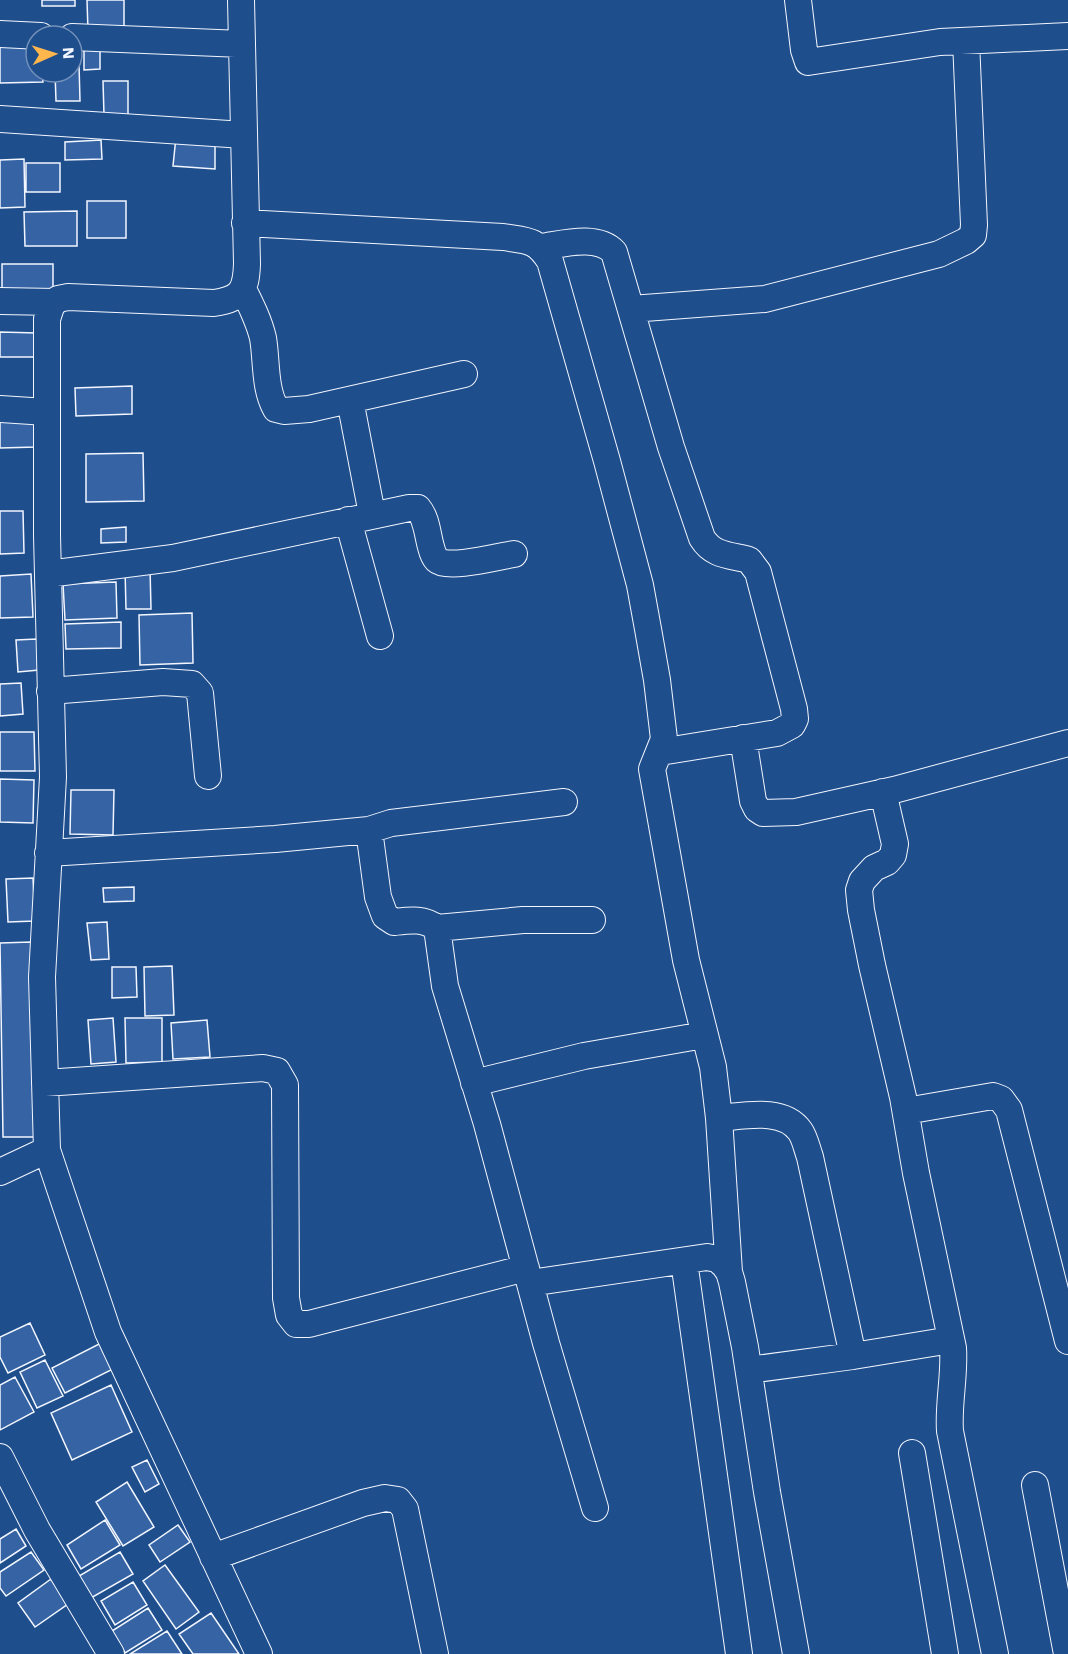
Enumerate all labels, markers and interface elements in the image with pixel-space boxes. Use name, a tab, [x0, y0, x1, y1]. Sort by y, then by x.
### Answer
north arrow	[24, 24, 84, 84]
text: N	[59, 47, 78, 60]

